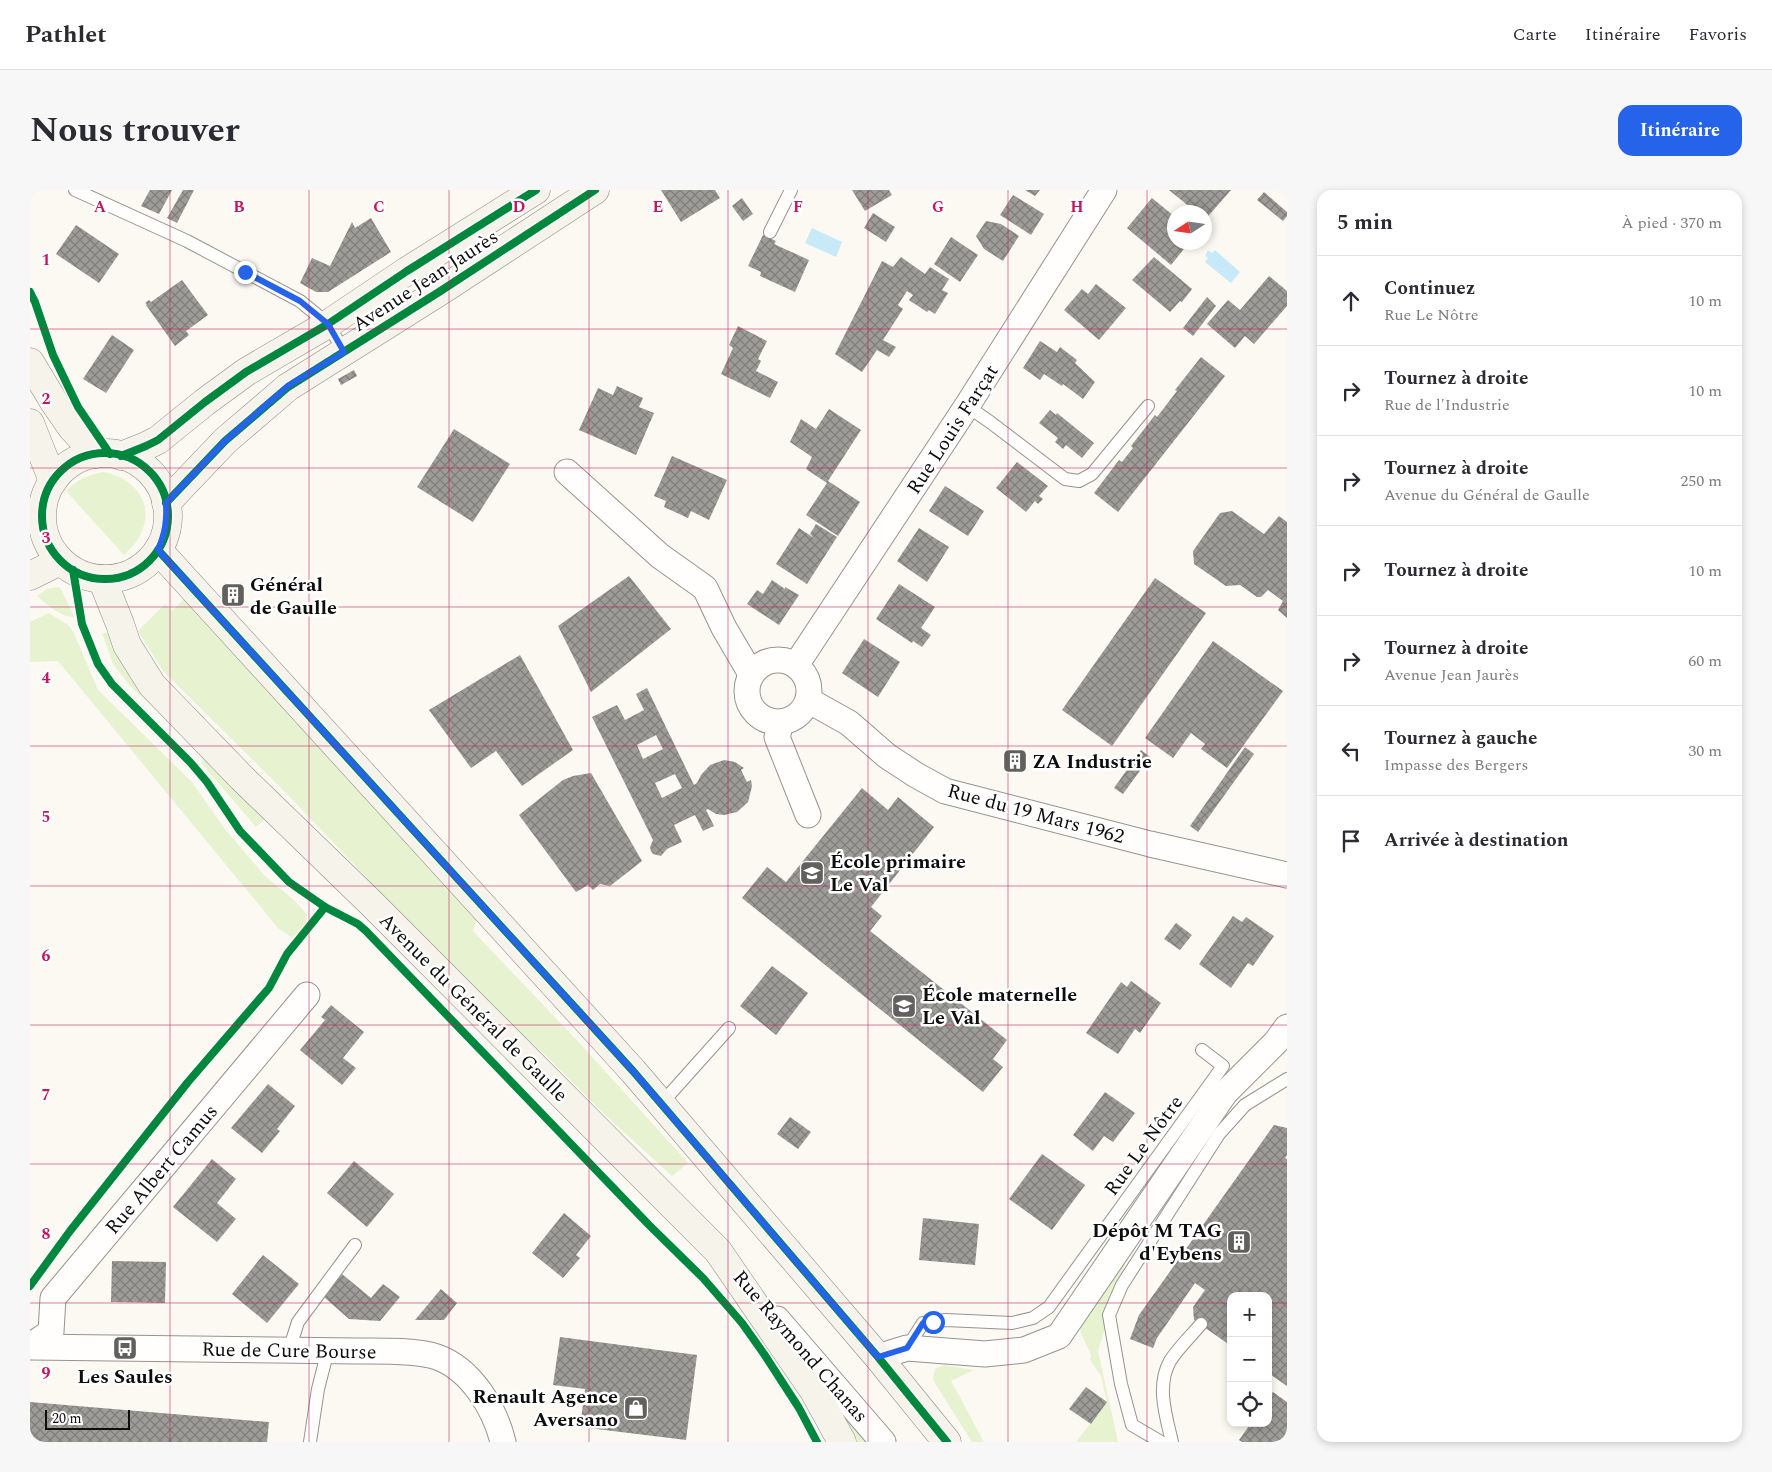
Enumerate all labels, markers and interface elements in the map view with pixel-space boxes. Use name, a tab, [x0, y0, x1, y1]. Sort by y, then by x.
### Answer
text: Pathlet	[25, 17, 107, 53]
text: Carte	[1513, 21, 1557, 48]
text: Itinéraire	[1585, 21, 1661, 48]
text: Favoris	[1689, 21, 1747, 48]
text: Nous trouver	[30, 104, 240, 157]
button: Itinéraire	[1618, 105, 1742, 156]
text: A	[94, 195, 107, 219]
text: B	[233, 195, 245, 219]
text: C	[373, 195, 385, 219]
text: D	[513, 195, 526, 219]
text: E	[653, 195, 663, 219]
text: F	[793, 195, 803, 219]
text: G	[932, 195, 944, 219]
text: H	[1070, 195, 1084, 219]
north arrow	[1167, 205, 1212, 250]
text: 5 min	[1337, 207, 1393, 239]
text: À pied · 370 m	[1621, 211, 1722, 235]
street label: Avenue Jean Jaurès	[346, 222, 505, 339]
text: 1	[42, 248, 50, 272]
route end	[234, 261, 257, 284]
text: Continuez	[1384, 274, 1475, 303]
icon: ahead	[1337, 287, 1365, 315]
text: 10 m	[1688, 289, 1722, 313]
text: Rue Le Nôtre	[1384, 303, 1479, 327]
street label: Rue Louis Farçat	[899, 359, 1006, 501]
text: Tournez à droite	[1384, 364, 1528, 393]
icon: right	[1337, 377, 1365, 405]
text: 10 m	[1688, 379, 1722, 403]
text: 2	[42, 387, 51, 411]
text: Rue de l'Industrie	[1384, 393, 1510, 417]
text: Tournez à droite	[1384, 454, 1528, 483]
icon: right	[1337, 467, 1365, 495]
text: 250 m	[1680, 469, 1722, 493]
text: Avenue du Général de Gaulle	[1384, 483, 1590, 507]
text: 3	[42, 526, 51, 550]
text: Tournez à droite	[1384, 556, 1528, 585]
icon: right	[1337, 557, 1365, 585]
text: 10 m	[1688, 559, 1722, 583]
place label: Général de Gaulle	[250, 570, 337, 623]
building icon: Général de Gaulle	[220, 582, 246, 608]
text: Tournez à droite	[1384, 634, 1528, 663]
icon: right	[1337, 647, 1365, 675]
text: 60 m	[1688, 649, 1722, 673]
text: Avenue Jean Jaurès	[1384, 663, 1519, 687]
text: 4	[42, 666, 51, 690]
text: Tournez à gauche	[1384, 724, 1537, 753]
icon: left	[1337, 737, 1365, 765]
text: 30 m	[1688, 739, 1722, 763]
place label: ZA Industrie	[1032, 747, 1152, 777]
building icon: ZA Industrie	[1002, 748, 1028, 774]
text: Impasse des Bergers	[1384, 753, 1528, 777]
street label: Rue du 19 Mars 1962	[944, 776, 1128, 852]
text: 5	[42, 805, 50, 829]
text: Arrivée à destination	[1384, 826, 1568, 855]
icon: arrive	[1337, 827, 1365, 855]
place label: École primaire Le Val	[830, 847, 966, 900]
school or university icon: École primaire Le Val	[799, 860, 825, 886]
street label: Avenue du Général de Gaulle	[372, 906, 575, 1109]
text: 6	[42, 944, 51, 968]
place label: École maternelle Le Val	[922, 980, 1077, 1033]
school or university icon: École maternelle Le Val	[891, 993, 917, 1019]
text: 7	[42, 1083, 51, 1107]
street label: Rue Le Nôtre	[1097, 1089, 1191, 1202]
street label: Rue Albert Camus	[98, 1098, 225, 1241]
place label: Dépôt M TAG d'Eybens	[1092, 1216, 1222, 1269]
text: 8	[42, 1222, 51, 1246]
building icon: Dépôt M TAG d'Eybens	[1226, 1229, 1252, 1255]
street label: Rue Raymond Chanas	[725, 1264, 875, 1429]
map controls	[1227, 1292, 1272, 1427]
button: +	[1227, 1292, 1272, 1337]
route start	[922, 1311, 945, 1334]
street label: Rue de Cure Bourse	[201, 1334, 377, 1368]
bus stop icon: Les Saules	[112, 1335, 138, 1361]
button: −	[1227, 1337, 1272, 1382]
text: 9	[42, 1361, 51, 1385]
place label: Les Saules	[77, 1362, 173, 1392]
place label: Renault Agence Aversano	[472, 1382, 618, 1435]
button: locate	[1227, 1382, 1272, 1427]
shop icon: Renault Agence Aversano	[623, 1395, 649, 1421]
scale bar	[45, 1407, 130, 1430]
text: 20 m	[52, 1408, 82, 1429]

